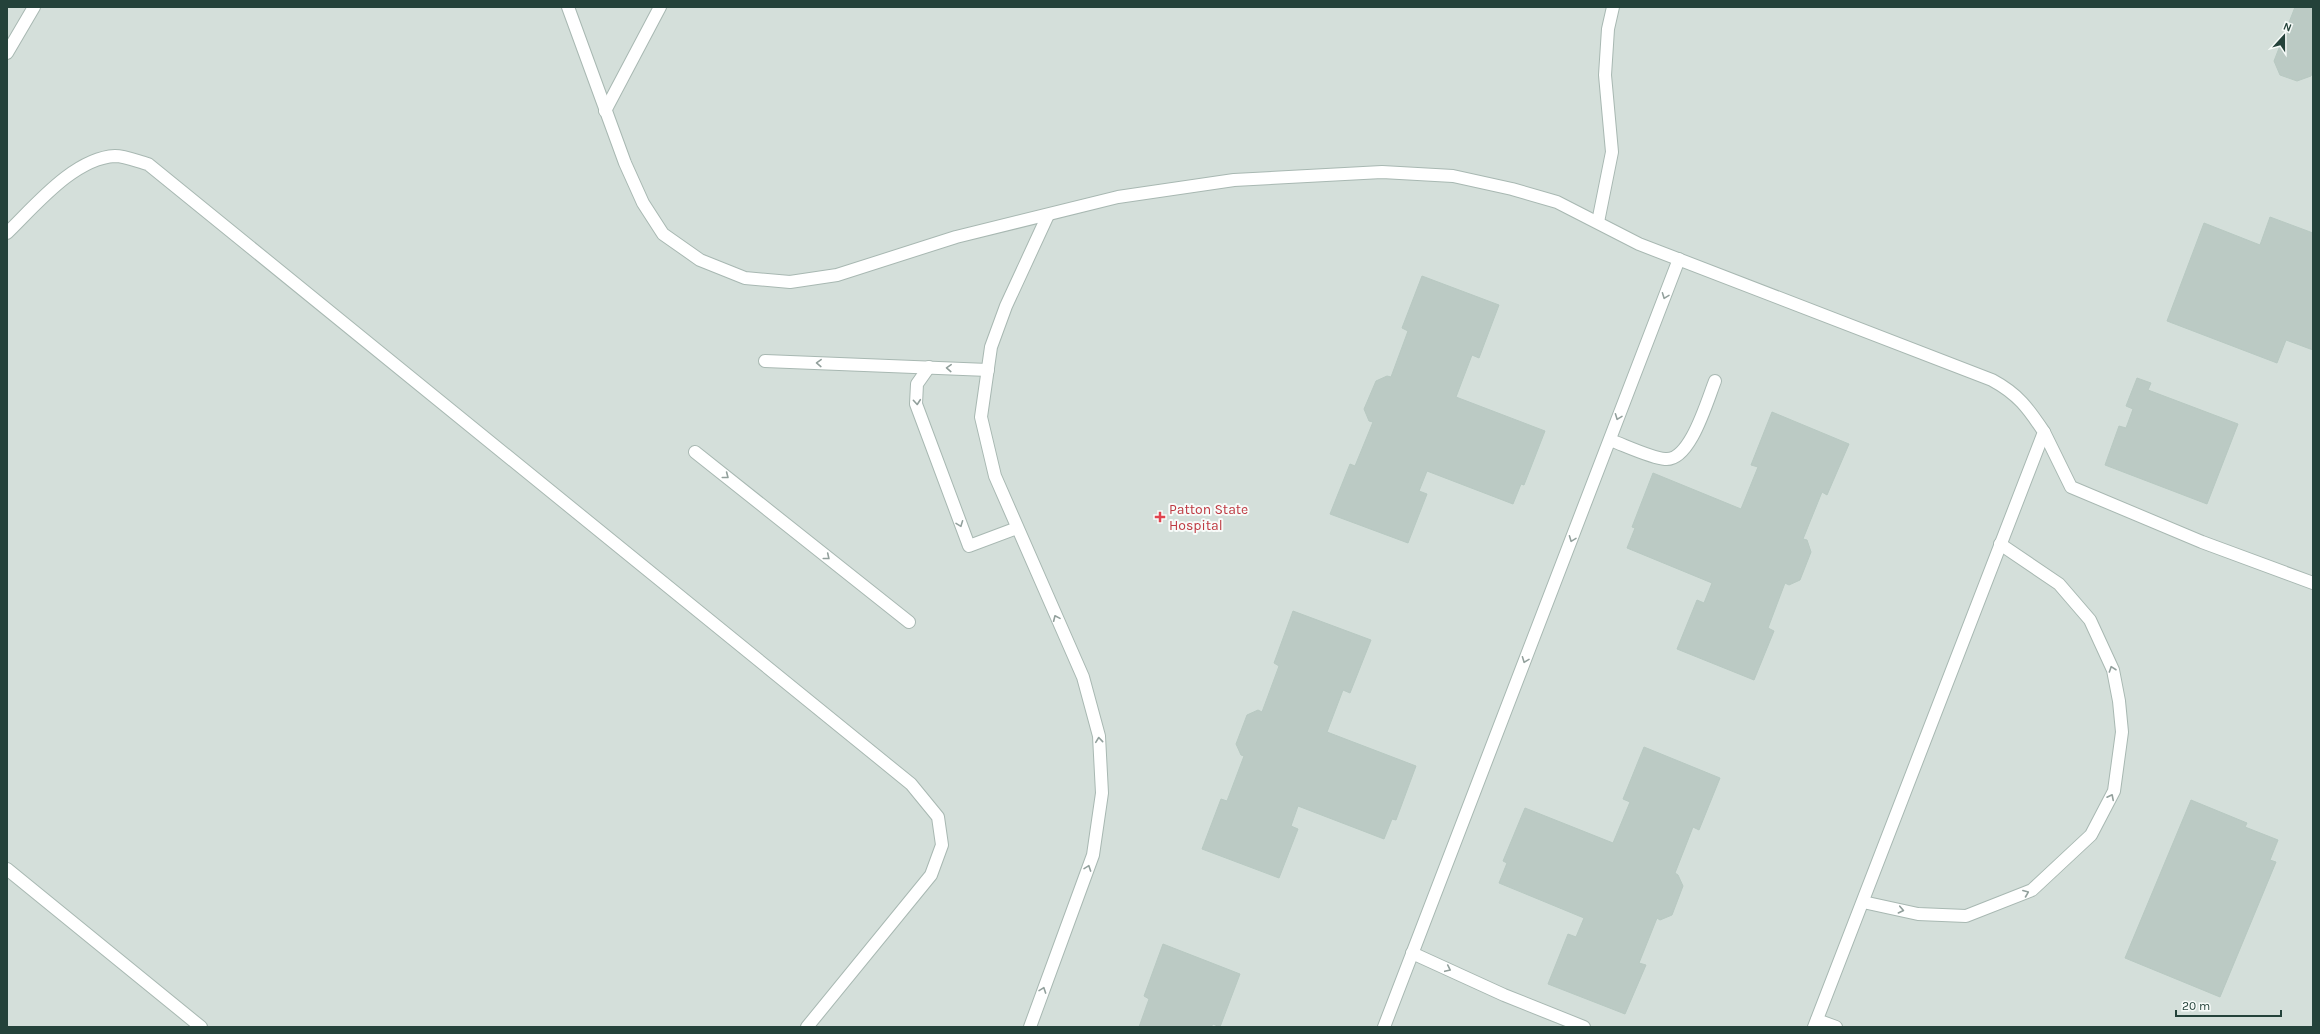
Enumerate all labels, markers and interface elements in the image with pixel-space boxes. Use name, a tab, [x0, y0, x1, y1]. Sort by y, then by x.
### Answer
north arrow	[2264, 16, 2304, 56]
text: N	[2281, 20, 2293, 35]
one-way arrow	[1662, 291, 1670, 299]
one-way arrow	[816, 359, 822, 367]
one-way arrow	[946, 364, 952, 372]
one-way arrow	[912, 399, 921, 405]
one-way arrow	[1615, 414, 1623, 421]
one-way arrow	[721, 471, 728, 478]
place label: Patton State Hospital	[1169, 501, 1248, 534]
marker: Patton State Hospital	[1154, 511, 1166, 523]
one-way arrow	[956, 520, 964, 527]
one-way arrow	[1568, 535, 1576, 542]
one-way arrow	[823, 552, 830, 559]
one-way arrow	[1053, 615, 1061, 622]
one-way arrow	[1522, 656, 1530, 663]
one-way arrow	[2108, 666, 2116, 673]
one-way arrow	[1094, 737, 1103, 743]
one-way arrow	[2106, 794, 2113, 801]
one-way arrow	[1084, 865, 1092, 872]
one-way arrow	[2023, 889, 2030, 897]
one-way arrow	[1898, 906, 1904, 914]
one-way arrow	[1443, 964, 1451, 972]
one-way arrow	[1038, 987, 1047, 994]
scale bar	[2176, 992, 2281, 1018]
text: 20 m	[2182, 999, 2210, 1013]

